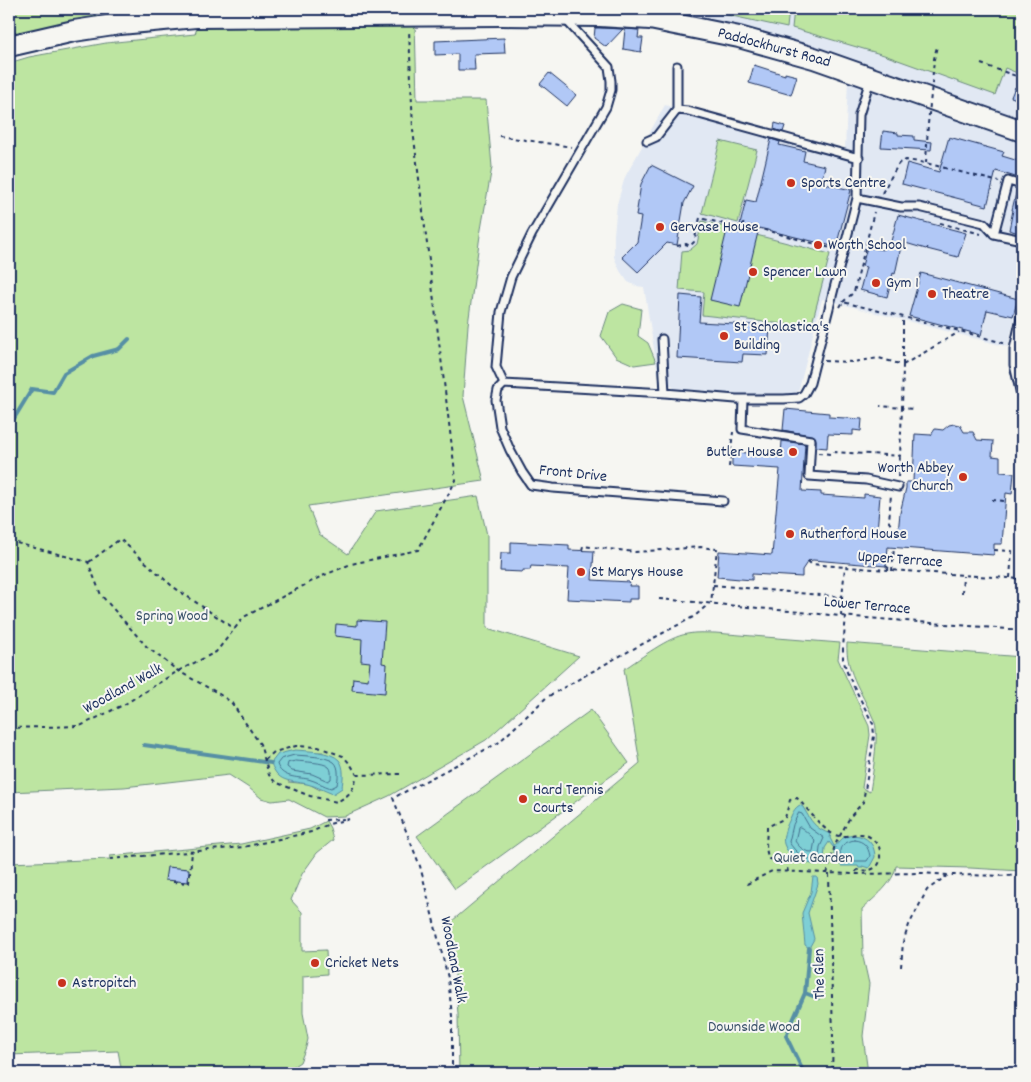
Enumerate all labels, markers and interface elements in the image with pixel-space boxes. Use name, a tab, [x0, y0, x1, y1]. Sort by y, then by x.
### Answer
street label: Paddockhurst Road	[715, 22, 833, 74]
place label: Sports Centre	[801, 172, 886, 195]
marker: Sports Centre	[785, 177, 797, 189]
place label: Gervase House	[670, 216, 759, 239]
marker: Gervase House	[654, 221, 666, 233]
place label: Worth School	[828, 234, 906, 257]
marker: Worth School	[812, 239, 824, 251]
place label: Spencer Lawn	[763, 261, 847, 284]
marker: Spencer Lawn	[747, 266, 759, 278]
place label: Gym 1	[886, 272, 919, 295]
marker: Gym 1	[870, 277, 882, 289]
place label: Theatre	[942, 283, 989, 306]
marker: Theatre	[926, 288, 938, 300]
place label: St Scholastica's Building	[734, 316, 830, 357]
marker: St Scholastica's Building	[718, 330, 730, 342]
place label: Butler House	[706, 441, 783, 464]
marker: Butler House	[787, 446, 799, 458]
place label: Worth Abbey Church	[878, 457, 954, 498]
street label: Front Drive	[538, 459, 608, 489]
marker: Worth Abbey Church	[957, 471, 969, 483]
place label: Rutherford House	[800, 523, 907, 546]
marker: Rutherford House	[784, 528, 796, 540]
street label: Upper Terrace	[857, 546, 943, 574]
place label: St Marys House	[591, 561, 683, 584]
marker: St Marys House	[575, 566, 587, 578]
street label: Lower Terrace	[823, 591, 911, 621]
park label: Spring Wood	[136, 605, 208, 628]
street label: Woodland Walk	[79, 658, 167, 720]
place label: Hard Tennis Courts	[533, 779, 604, 820]
marker: Hard Tennis Courts	[517, 793, 529, 805]
park label: Quiet Garden	[773, 847, 853, 870]
street label: Woodland Walk	[433, 915, 473, 1005]
street label: The Glen	[808, 948, 832, 1000]
place label: Cricket Nets	[325, 952, 399, 975]
marker: Cricket Nets	[309, 957, 321, 969]
place label: Astropitch	[72, 972, 136, 995]
marker: Astropitch	[56, 977, 68, 989]
park label: Downside Wood	[708, 1016, 800, 1039]

